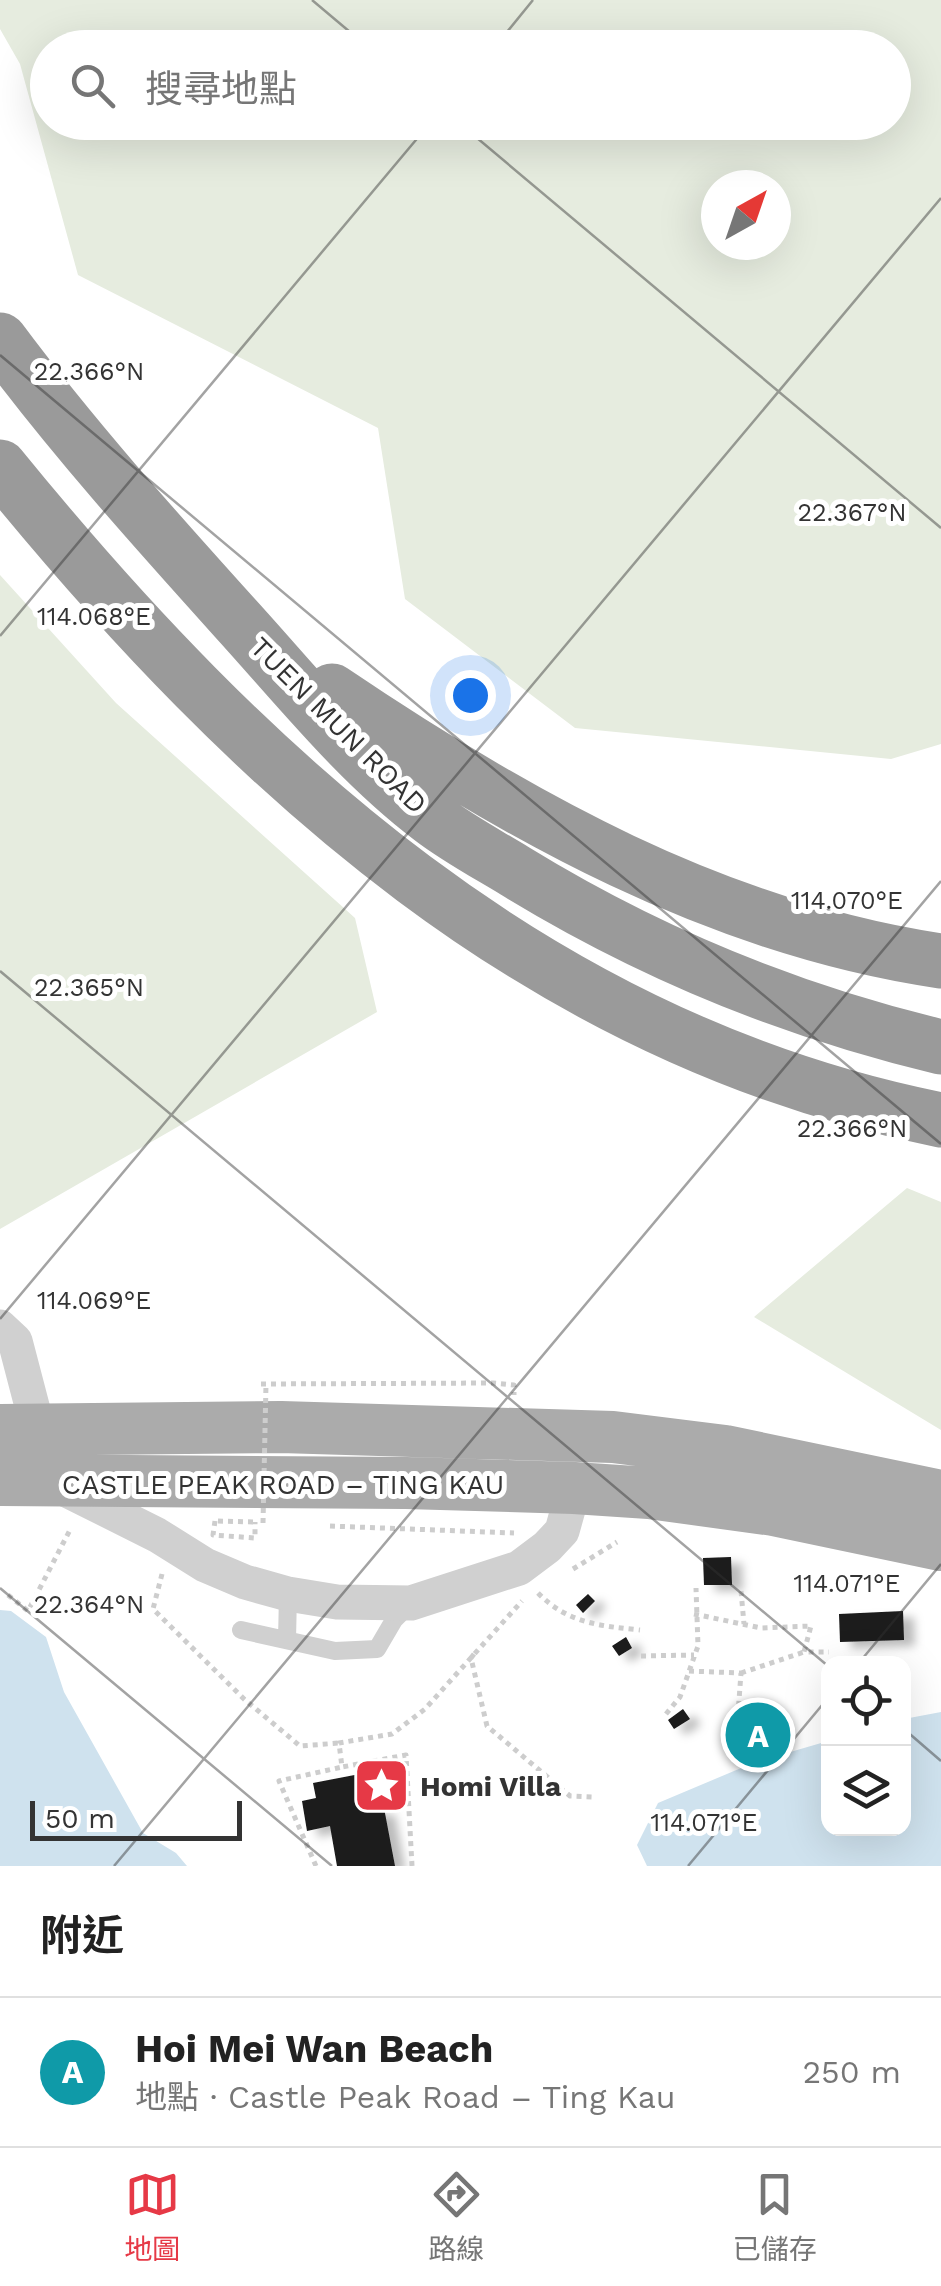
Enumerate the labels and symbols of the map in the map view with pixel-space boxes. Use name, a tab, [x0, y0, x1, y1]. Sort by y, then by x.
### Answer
north arrow	[701, 170, 791, 260]
text: 22.366°N	[34, 357, 144, 386]
text: 22.367°N	[797, 498, 907, 527]
text: 114.068°E	[37, 602, 151, 631]
street label: TUEN MUN ROAD	[244, 630, 434, 820]
your location	[445, 670, 496, 721]
text: 114.070°E	[791, 886, 903, 915]
text: 22.365°N	[34, 973, 144, 1002]
text: 22.366°N	[797, 1114, 907, 1143]
text: 114.069°E	[37, 1286, 151, 1315]
street label: CASTLE PEAK ROAD – TING KAU	[62, 1468, 504, 1501]
text: 114.071°E	[794, 1569, 900, 1598]
text: 22.364°N	[34, 1590, 144, 1619]
pin: A	[726, 1698, 790, 1772]
place icon: Homi Villa	[351, 1756, 411, 1816]
place label: Homi Villa	[420, 1770, 562, 1803]
scale bar	[30, 1796, 242, 1840]
text: 114.071°E	[651, 1808, 757, 1837]

